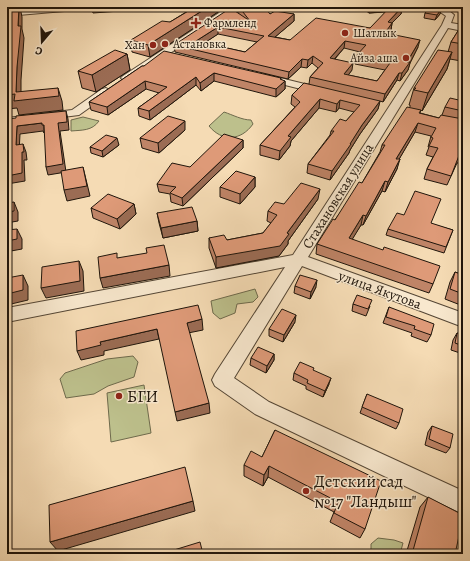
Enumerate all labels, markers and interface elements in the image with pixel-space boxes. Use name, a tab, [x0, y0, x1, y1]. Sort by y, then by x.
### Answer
place label: Фармленд	[204, 15, 257, 31]
marker: Фармленд	[191, 18, 201, 28]
north arrow	[22, 22, 62, 62]
place label: Шатлык	[353, 25, 397, 41]
marker: Шатлык	[340, 28, 350, 38]
place label: Астановка	[172, 36, 227, 52]
place label: Хан	[125, 37, 145, 53]
marker: Астановка	[160, 39, 170, 49]
marker: Хан	[148, 40, 158, 50]
text: С	[33, 43, 45, 59]
place label: Айза аша	[349, 50, 398, 66]
marker: Айза аша	[401, 53, 411, 63]
street label: Стахановская улица	[298, 139, 378, 252]
street label: улица Якутова	[335, 266, 425, 314]
place label: БГИ	[127, 385, 158, 408]
marker: БГИ	[114, 391, 124, 401]
place label: Детский сад №17 "Ландыш"	[314, 470, 417, 513]
marker: Детский сад №17 "Ландыш"	[301, 486, 311, 496]

